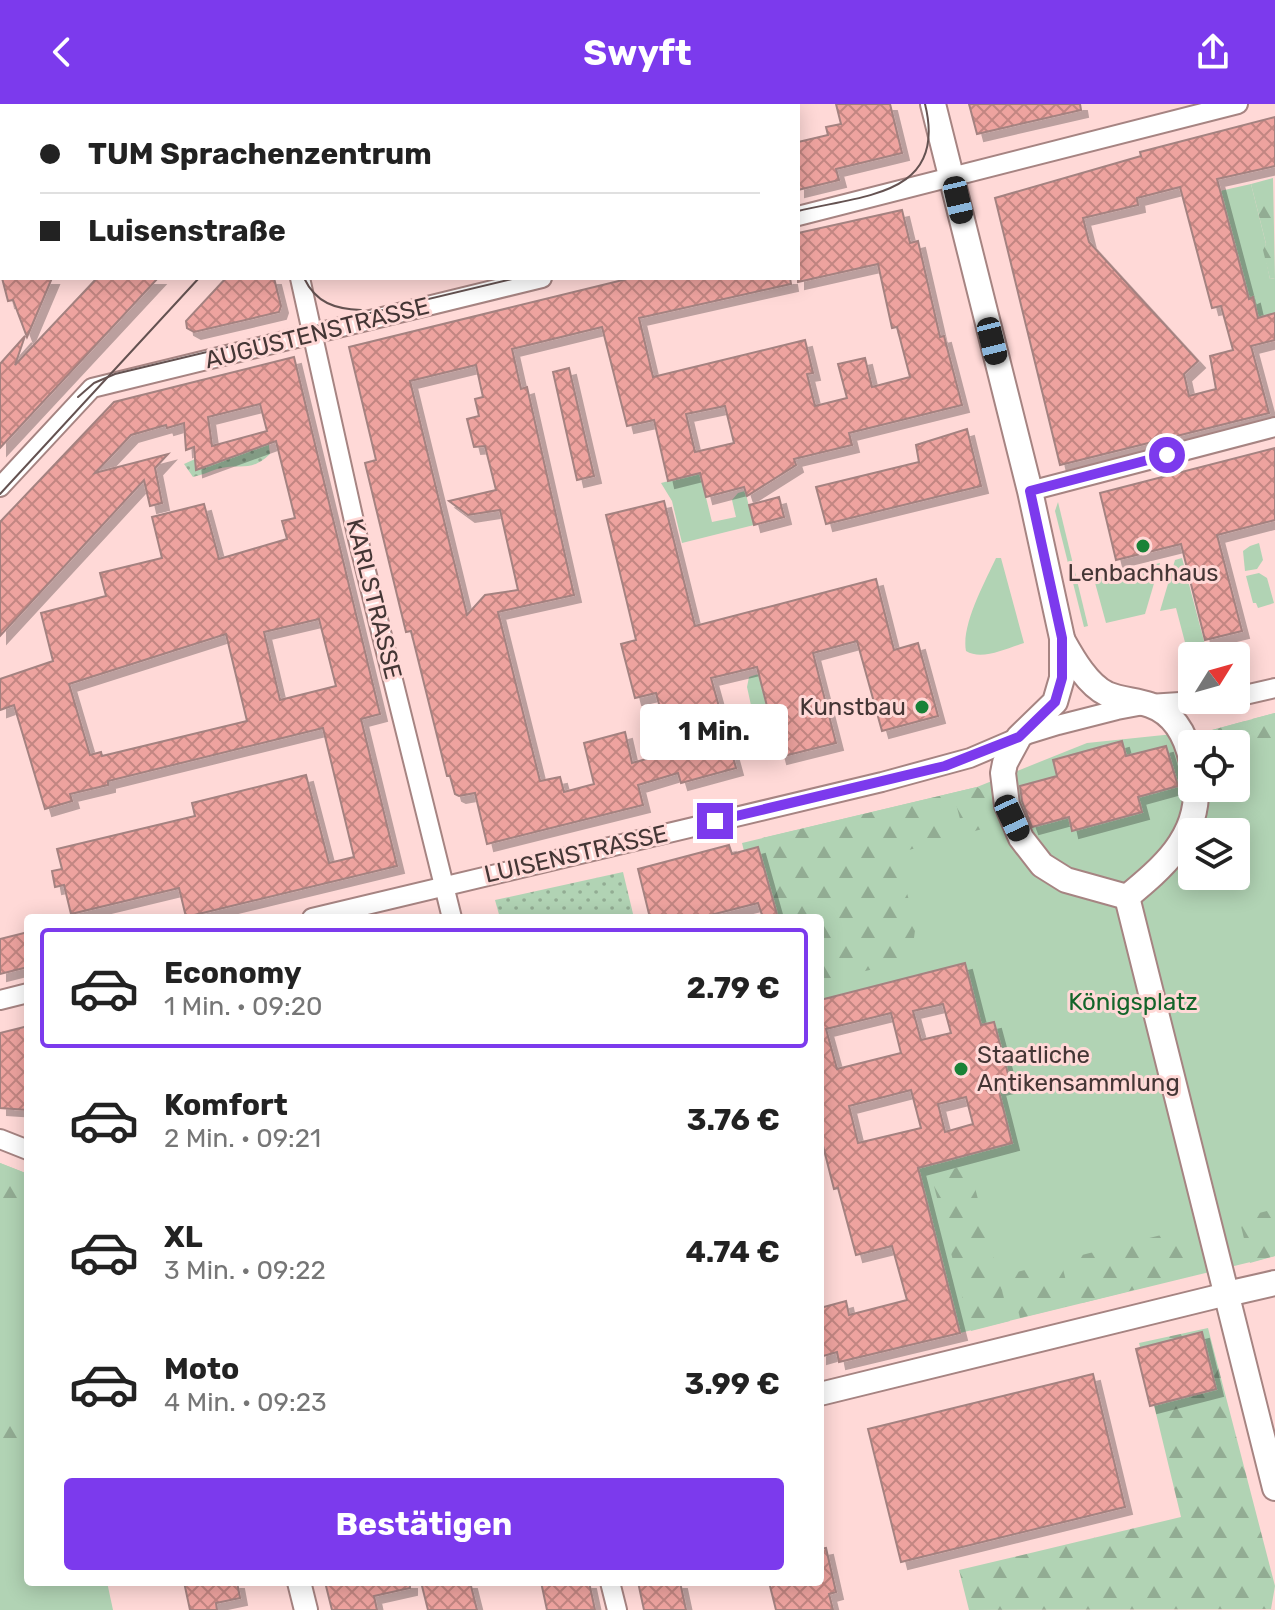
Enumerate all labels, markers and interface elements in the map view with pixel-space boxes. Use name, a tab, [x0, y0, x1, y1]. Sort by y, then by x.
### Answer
icon: back	[40, 30, 84, 74]
icon: share	[1191, 30, 1235, 74]
text: Swyft	[583, 31, 692, 74]
text: TUM Sprachenzentrum	[88, 136, 432, 172]
car	[941, 174, 975, 226]
text: Luisenstraße	[88, 213, 286, 249]
street label: AUGUSTENSTRASSE	[202, 292, 432, 374]
car	[975, 315, 1009, 367]
route start	[1149, 437, 1185, 473]
street label: KARLSTRASSE	[341, 516, 407, 682]
marker: Lenbachhaus	[1134, 537, 1152, 555]
place label: Lenbachhaus	[1067, 559, 1219, 587]
north arrow	[1178, 642, 1250, 714]
map controls	[1178, 642, 1250, 890]
place label: Kunstbau	[800, 693, 906, 721]
marker: Kunstbau	[913, 698, 931, 716]
callout: 1 Min.	[641, 705, 789, 761]
text: 1 Min.	[678, 716, 750, 747]
button: locate	[1178, 730, 1250, 802]
car	[991, 791, 1033, 845]
route end	[697, 803, 733, 839]
button: layers	[1178, 818, 1250, 890]
street label: LUISENSTRASSE	[482, 819, 670, 889]
icon: car	[68, 952, 140, 1024]
text: Economy	[164, 955, 302, 991]
text: 2.79 €	[687, 970, 780, 1006]
park label: Königsplatz	[1068, 988, 1198, 1016]
text: 1 Min. · 09:20	[164, 991, 322, 1022]
place label: Staatliche Antikensammlung	[977, 1041, 1180, 1097]
marker: Staatliche Antikensammlung	[952, 1060, 970, 1078]
icon: car	[68, 1084, 140, 1156]
text: Komfort	[164, 1087, 288, 1123]
text: 3.76 €	[687, 1102, 780, 1138]
text: 2 Min. · 09:21	[164, 1123, 321, 1154]
icon: car	[68, 1216, 140, 1288]
text: XL	[164, 1219, 203, 1255]
text: 4.74 €	[685, 1234, 780, 1270]
text: 3 Min. · 09:22	[164, 1255, 326, 1286]
icon: car	[68, 1348, 140, 1420]
text: Moto	[164, 1351, 239, 1387]
text: 3.99 €	[685, 1366, 780, 1402]
text: 4 Min. · 09:23	[164, 1387, 327, 1418]
button: Bestätigen	[64, 1478, 784, 1570]

